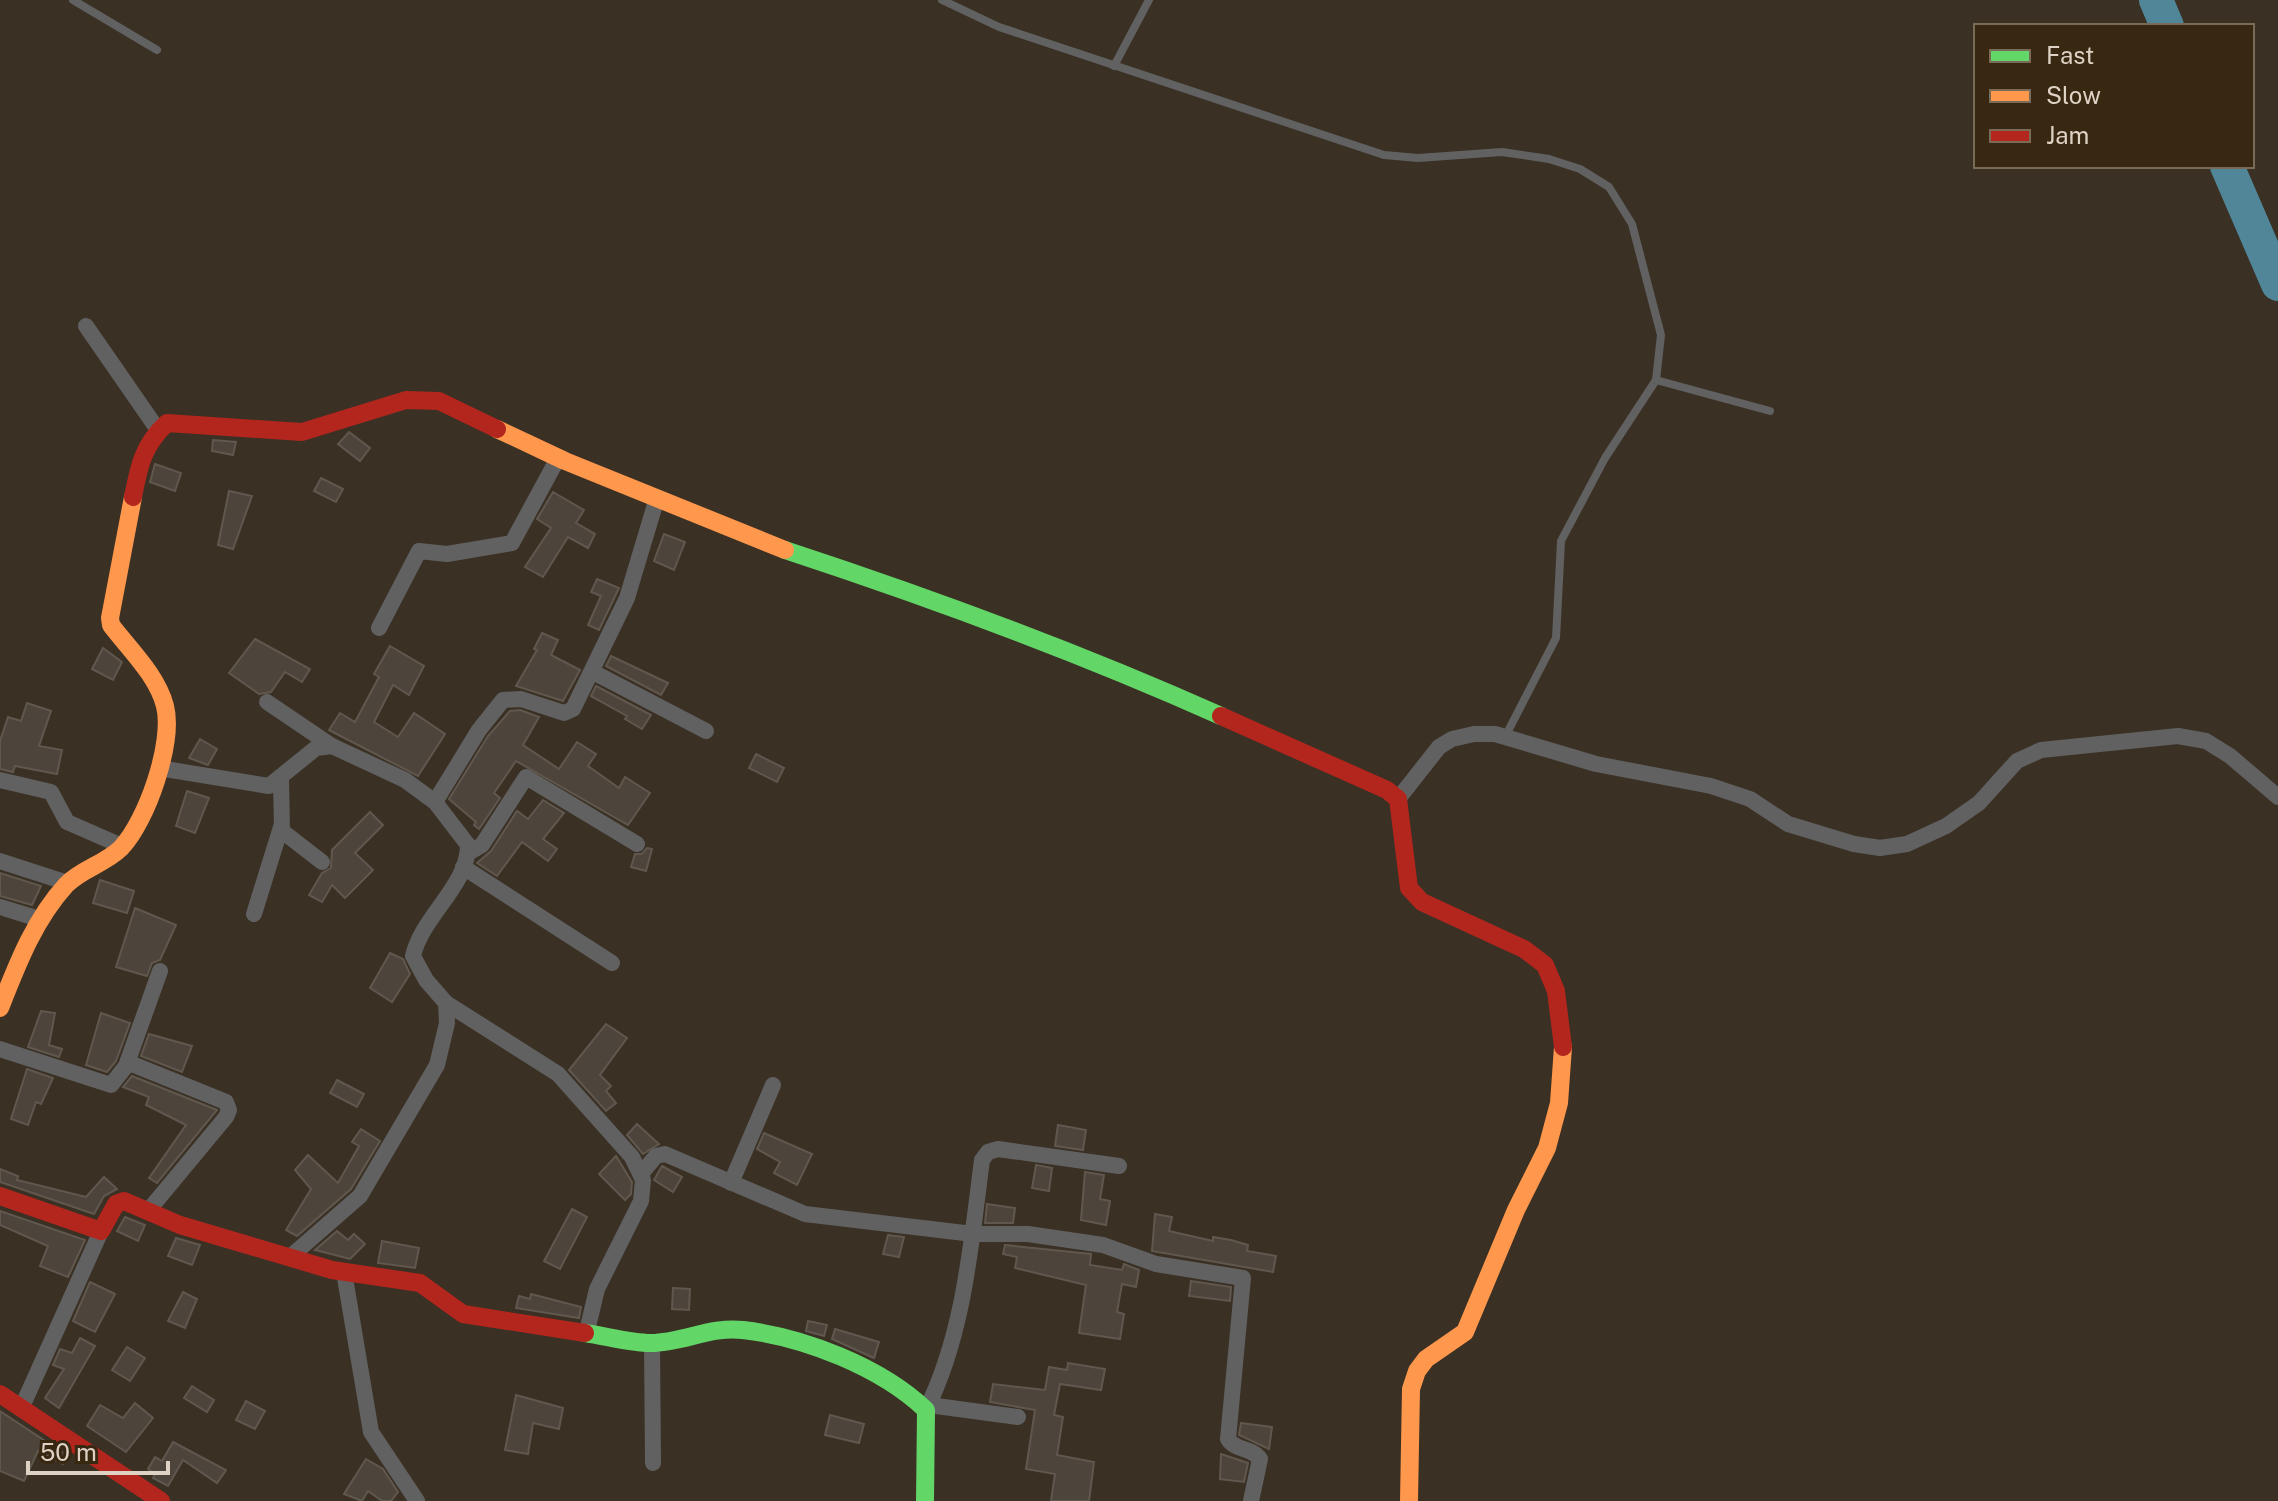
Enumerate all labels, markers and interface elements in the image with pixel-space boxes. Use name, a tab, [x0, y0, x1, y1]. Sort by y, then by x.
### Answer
legend	[1974, 24, 2254, 168]
text: Fast	[2046, 41, 2094, 69]
text: Slow	[2046, 81, 2101, 109]
text: Jam	[2046, 121, 2089, 149]
scale bar	[28, 1425, 168, 1475]
text: 50 m	[40, 1438, 97, 1466]

